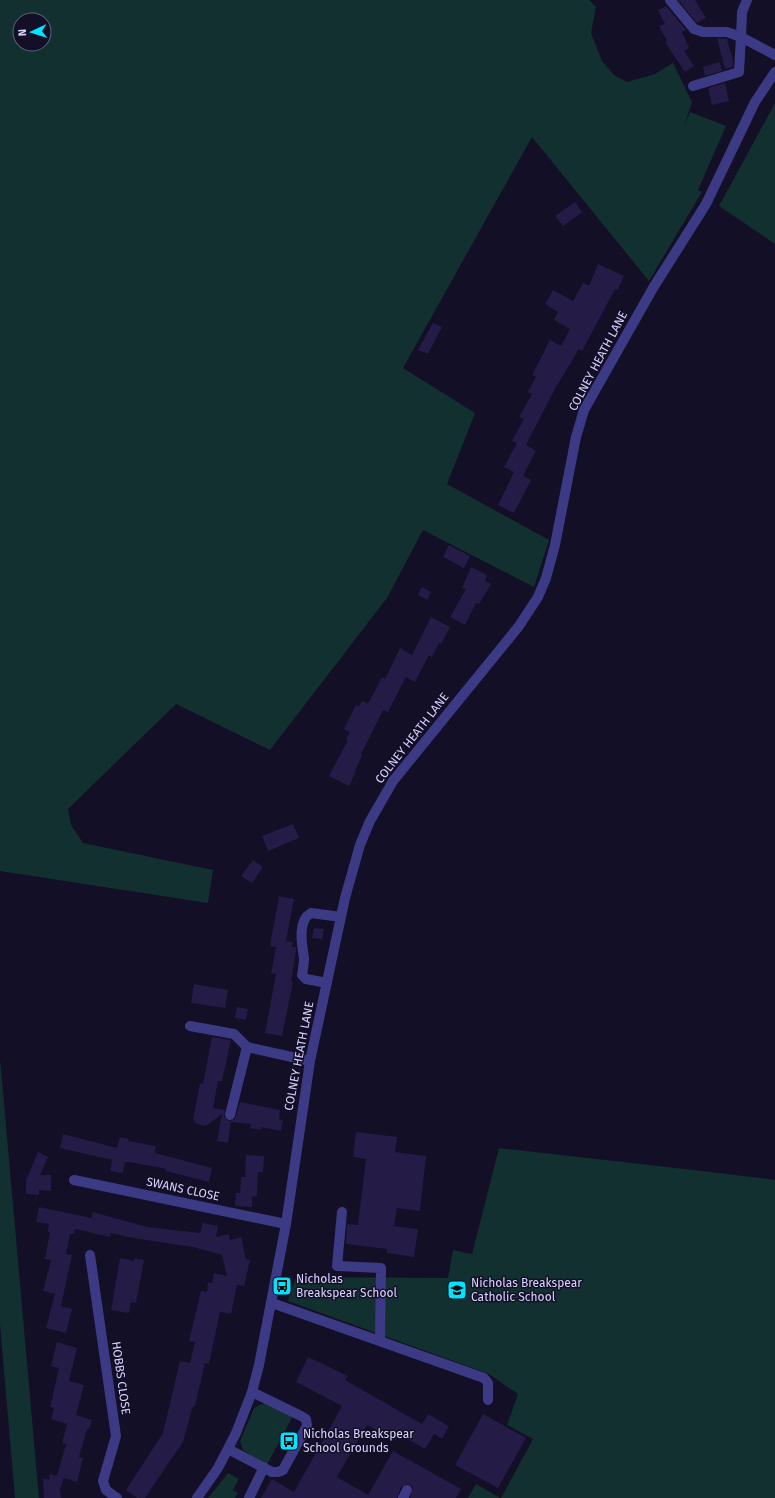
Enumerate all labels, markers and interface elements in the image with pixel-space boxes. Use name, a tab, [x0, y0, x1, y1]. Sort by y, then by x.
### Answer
north arrow	[12, 12, 52, 52]
text: N	[16, 29, 29, 37]
street label: COLNEY HEATH LANE	[566, 309, 630, 413]
street label: COLNEY HEATH LANE	[372, 690, 452, 786]
street label: COLNEY HEATH LANE	[282, 1000, 316, 1112]
street label: SWANS CLOSE	[145, 1174, 221, 1204]
place label: Nicholas Breakspear School	[296, 1272, 397, 1300]
bus stop icon: Nicholas Breakspear School	[271, 1275, 293, 1297]
place label: Nicholas Breakspear Catholic School	[471, 1276, 582, 1304]
school or university icon: Nicholas Breakspear Catholic School	[446, 1279, 468, 1301]
street label: HOBBS CLOSE	[109, 1340, 133, 1416]
place label: Nicholas Breakspear School Grounds	[303, 1427, 414, 1455]
bus stop icon: Nicholas Breakspear School Grounds	[278, 1430, 300, 1452]

